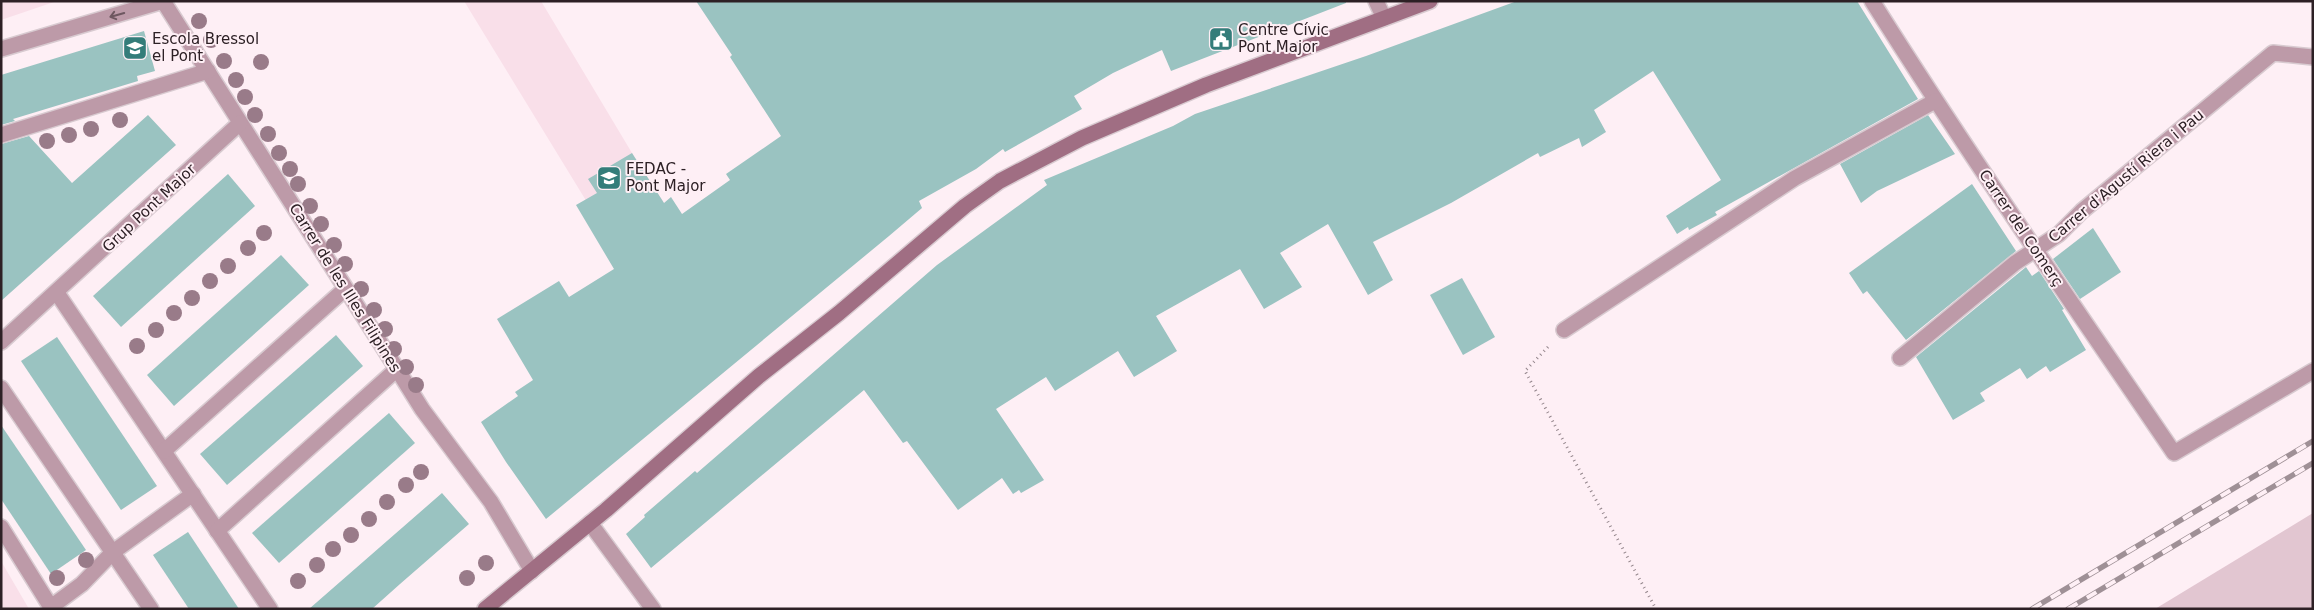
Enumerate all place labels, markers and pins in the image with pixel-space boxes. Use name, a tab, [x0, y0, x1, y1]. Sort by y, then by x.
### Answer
place label: Centre Cívic Pont Major	[1238, 21, 1329, 56]
public building icon: Centre Cívic Pont Major	[1208, 26, 1234, 52]
place label: Escola Bressol el Pont	[152, 30, 259, 65]
school or university icon: Escola Bressol el Pont	[122, 35, 148, 61]
place label: FEDAC - Pont Major	[626, 160, 706, 195]
school or university icon: FEDAC - Pont Major	[596, 165, 622, 191]

